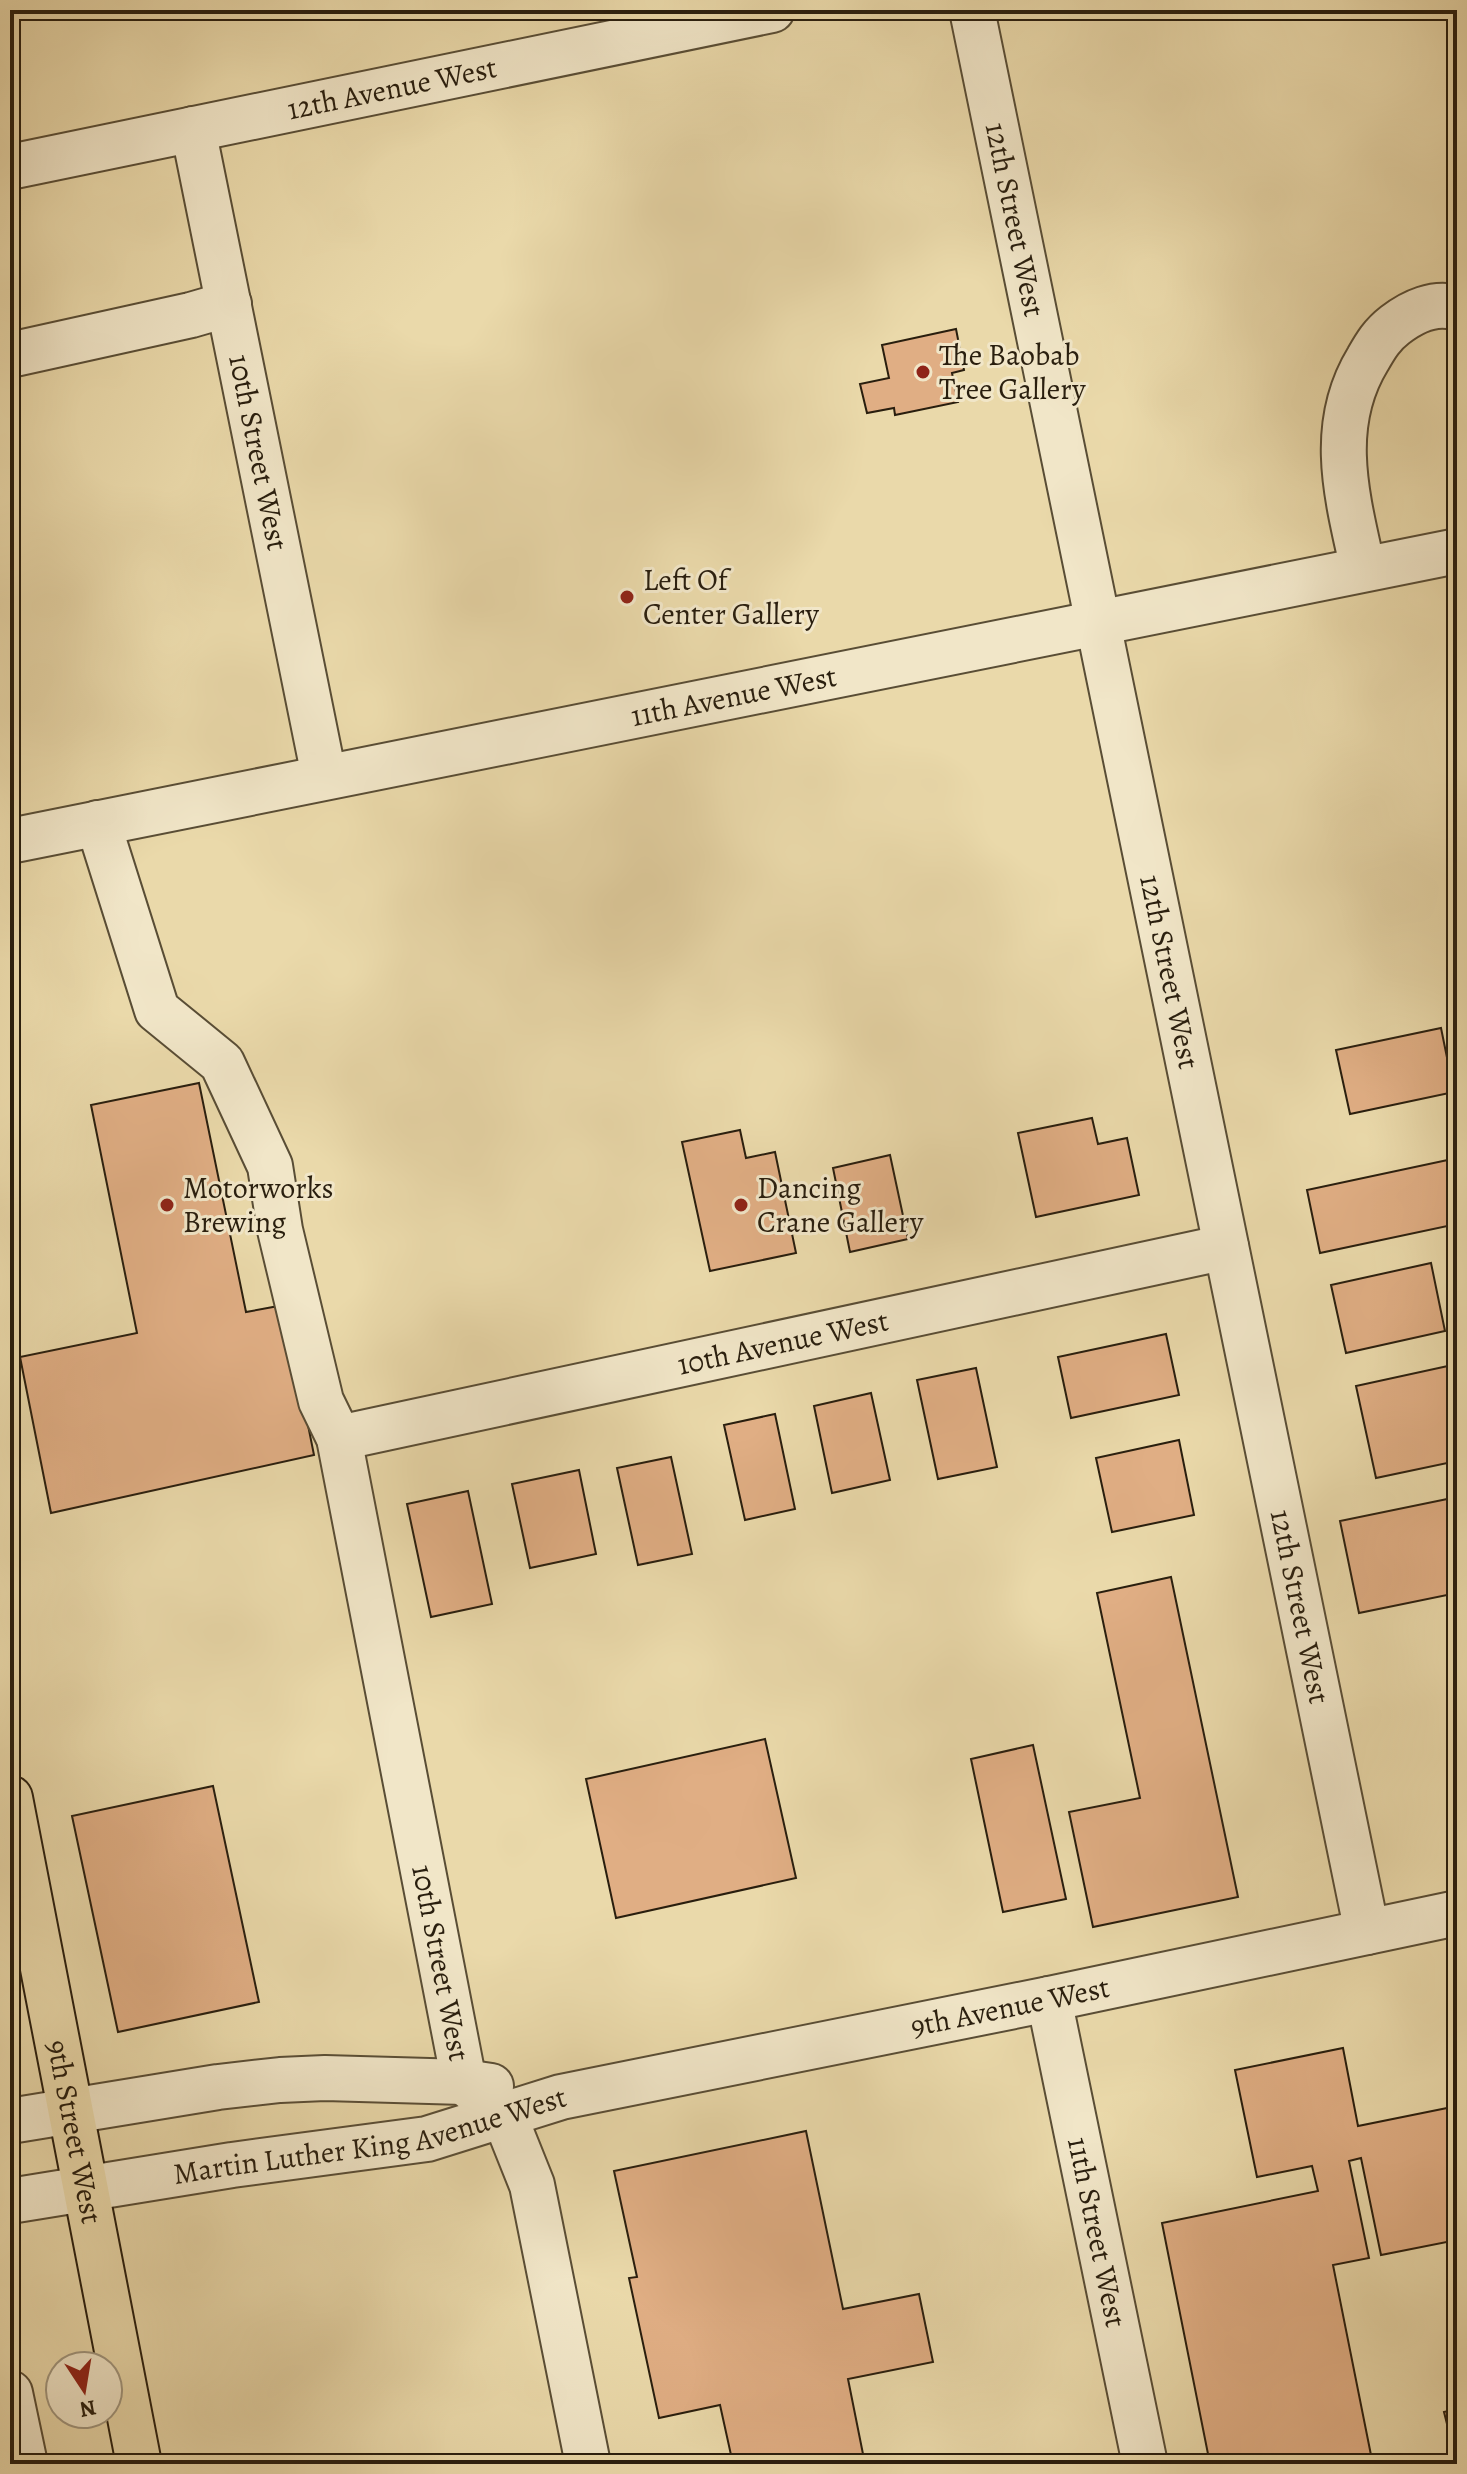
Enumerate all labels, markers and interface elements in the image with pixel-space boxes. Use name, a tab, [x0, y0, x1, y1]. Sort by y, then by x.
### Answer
street label: 12th Avenue West	[284, 47, 500, 129]
street label: 12th Street West	[976, 119, 1055, 320]
place label: The Baobab Tree Gallery	[939, 335, 1086, 409]
street label: 10th Street West	[219, 351, 298, 554]
marker: The Baobab Tree Gallery	[914, 363, 932, 381]
place label: Left Of Center Gallery	[643, 560, 820, 634]
marker: Left Of Center Gallery	[618, 588, 636, 606]
street label: 11th Avenue West	[627, 656, 840, 736]
street label: 12th Street West	[1130, 871, 1209, 1073]
place label: Motorworks Brewing	[183, 1168, 334, 1242]
place label: Dancing Crane Gallery	[757, 1168, 924, 1242]
marker: Motorworks Brewing	[158, 1196, 176, 1214]
marker: Dancing Crane Gallery	[732, 1196, 750, 1214]
street label: 10th Avenue West	[674, 1300, 892, 1385]
street label: 12th Street West	[1261, 1506, 1340, 1707]
street label: 10th Street West	[402, 1861, 479, 2064]
street label: 9th Avenue West	[907, 1967, 1113, 2046]
street label: 9th Street West	[37, 2036, 112, 2227]
street label: Martin Luther King Avenue West	[170, 2077, 571, 2194]
street label: 11th Street West	[1058, 2133, 1136, 2331]
north arrow	[44, 2350, 124, 2430]
text: N	[77, 2392, 99, 2425]

